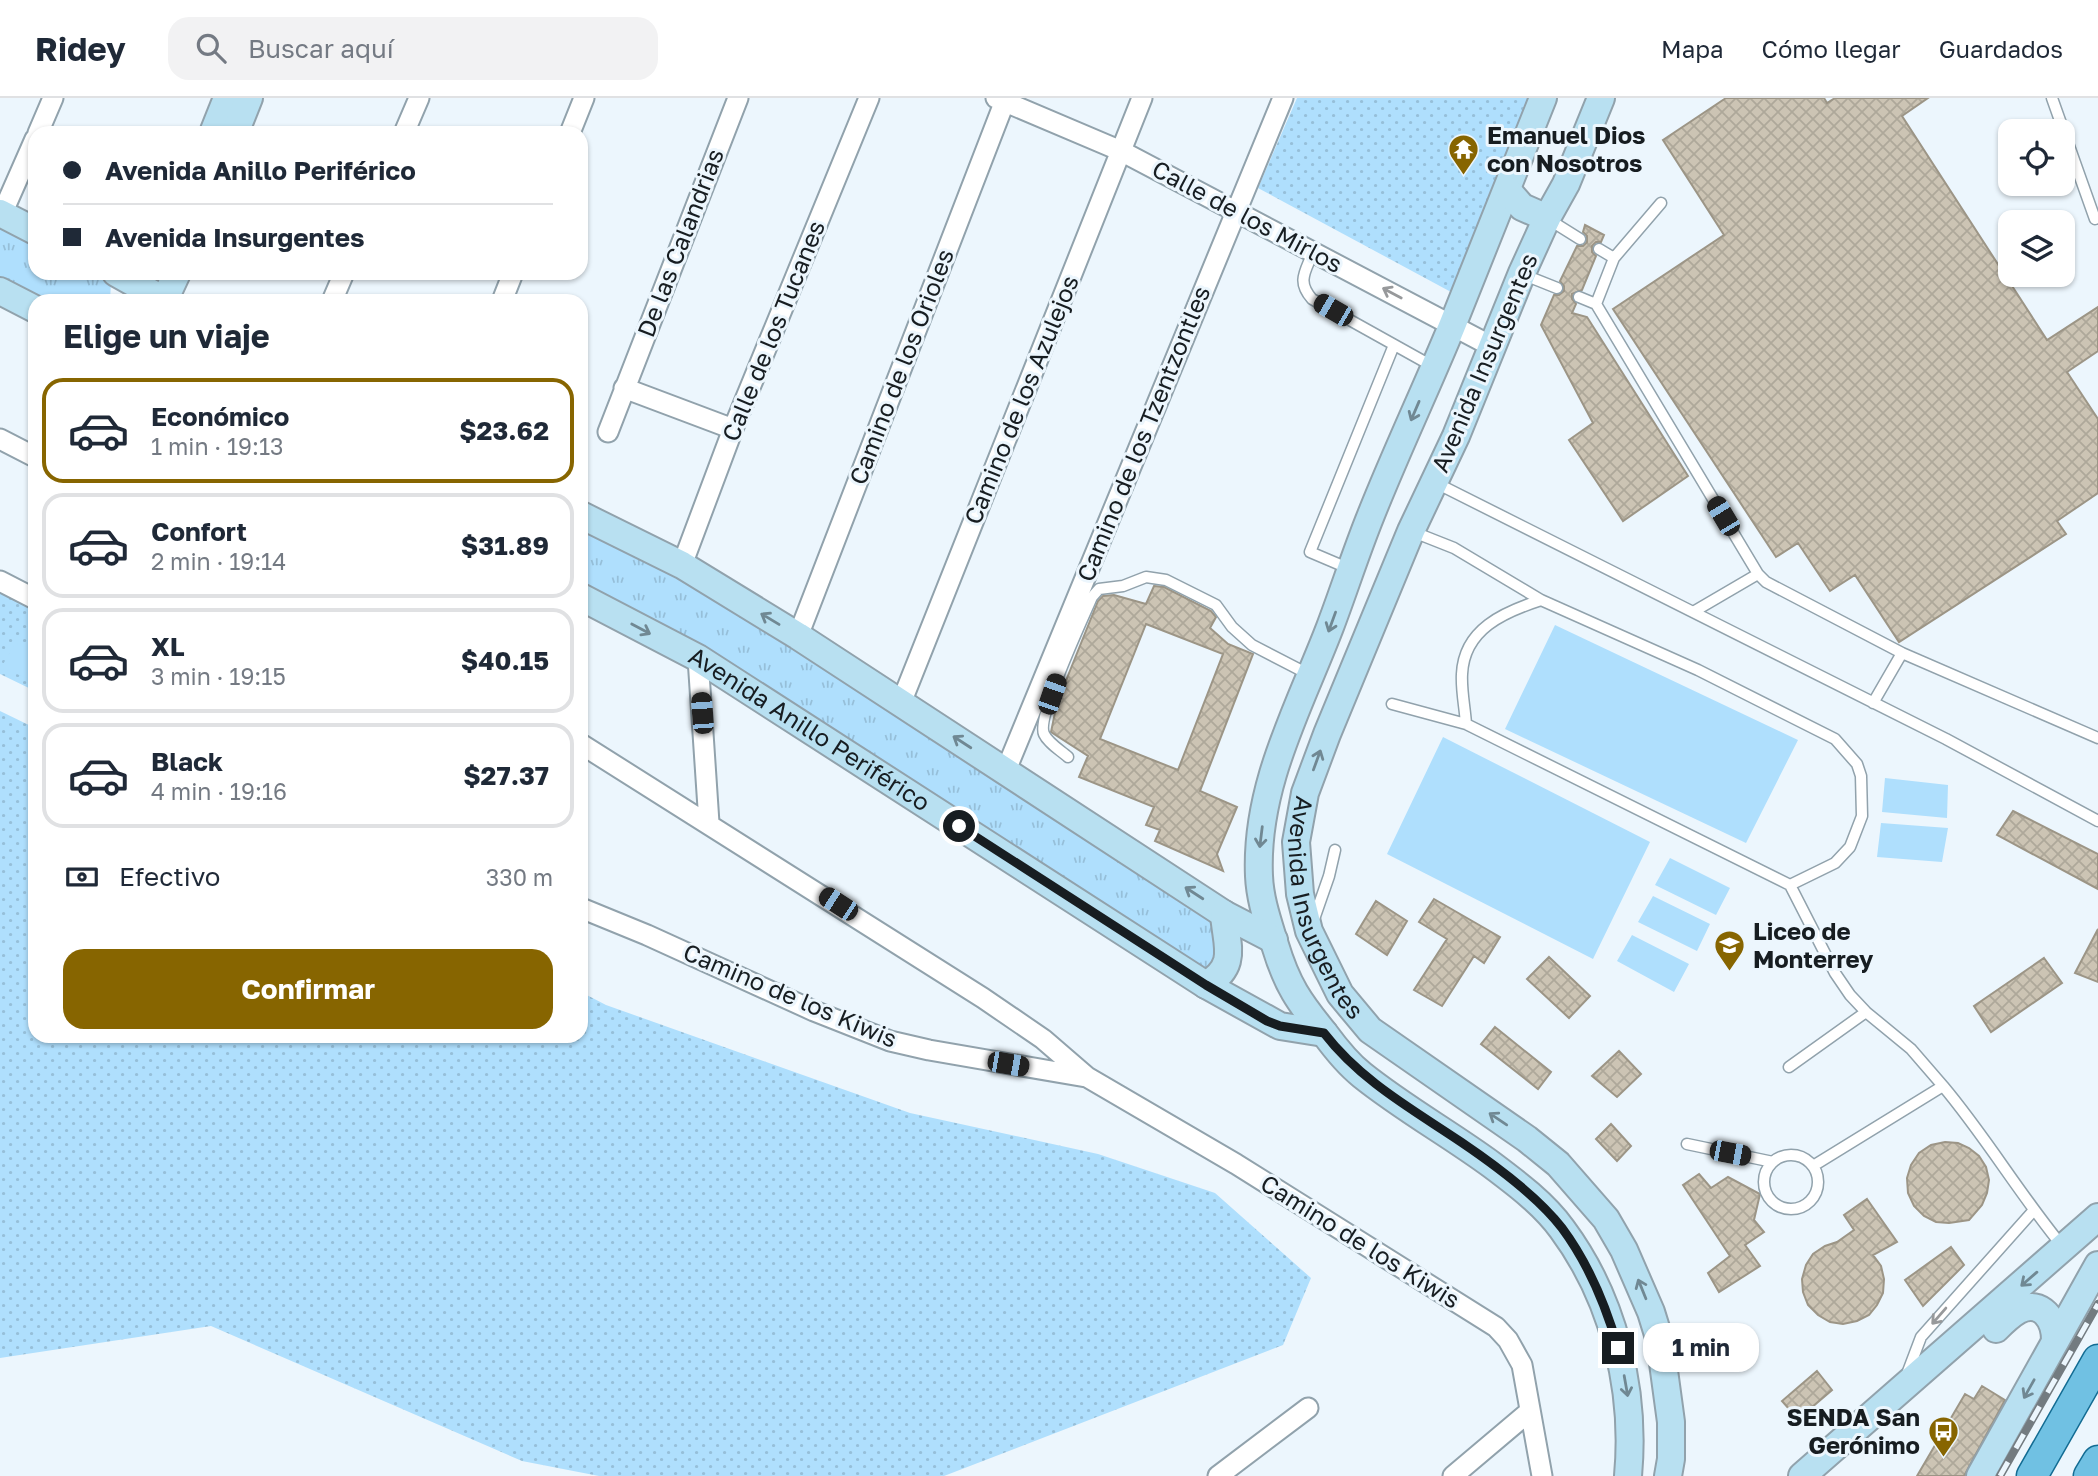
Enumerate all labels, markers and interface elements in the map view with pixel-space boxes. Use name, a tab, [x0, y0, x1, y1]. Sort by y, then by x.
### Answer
search box	[168, 17, 658, 80]
text: Ridey	[35, 29, 126, 68]
icon: search	[192, 29, 230, 67]
text: Buscar aquí	[248, 33, 394, 64]
text: Mapa	[1661, 34, 1724, 63]
text: Cómo llegar	[1762, 34, 1901, 63]
text: Guardados	[1939, 34, 2063, 63]
map controls	[1998, 119, 2075, 287]
button: locate	[1998, 119, 2075, 196]
place label: Emanuel Dios con Nosotros	[1487, 120, 1645, 177]
temple icon: Emanuel Dios con Nosotros	[1447, 133, 1481, 177]
street label: De las Calandrias	[630, 144, 729, 341]
street label: Calle de los Mirlos	[1148, 153, 1348, 278]
text: Avenida Anillo Periférico	[105, 155, 416, 186]
button: layers	[1998, 210, 2075, 287]
street label: Calle de los Tucanes	[715, 216, 830, 445]
text: Avenida Insurgentes	[105, 222, 365, 253]
street label: Camino de los Orioles	[842, 245, 959, 488]
street label: Avenida Insurgentes	[1424, 249, 1543, 476]
street label: Camino de los Azulejos	[957, 271, 1084, 528]
street label: Camino de los Tzentzontles	[1070, 281, 1215, 585]
one-way arrow	[1382, 286, 1402, 300]
car	[1310, 290, 1357, 330]
text: Elige un viaje	[63, 317, 270, 355]
icon: car	[67, 399, 130, 462]
one-way arrow	[1408, 399, 1421, 421]
text: Económico	[151, 401, 289, 432]
text: $23.62	[459, 415, 549, 446]
text: 1 min · 19:13	[151, 432, 284, 460]
car	[1704, 493, 1743, 539]
icon: car	[67, 514, 130, 577]
text: Confort	[151, 516, 247, 547]
text: $31.89	[461, 530, 549, 561]
text: 2 min · 19:14	[151, 547, 286, 575]
one-way arrow	[1324, 611, 1337, 632]
one-way arrow	[761, 612, 781, 626]
one-way arrow	[631, 622, 651, 636]
icon: car	[67, 629, 130, 692]
text: XL	[151, 631, 185, 662]
street label: Avenida Anillo Periférico	[685, 640, 936, 816]
text: $40.15	[461, 645, 549, 676]
text: 3 min · 19:15	[151, 662, 286, 690]
car	[1036, 671, 1069, 717]
car	[691, 691, 714, 735]
one-way arrow	[953, 734, 972, 749]
icon: car	[67, 744, 130, 807]
text: Black	[151, 746, 223, 777]
one-way arrow	[1312, 749, 1324, 771]
text: $27.37	[463, 760, 549, 791]
text: 4 min · 19:16	[151, 777, 287, 805]
street label: Avenida Insurgentes	[1283, 794, 1371, 1024]
route start	[943, 810, 975, 842]
one-way arrow	[1254, 825, 1267, 848]
icon: cash	[63, 858, 101, 896]
text: Efectivo	[119, 861, 220, 892]
text: 330 m	[486, 863, 553, 891]
car	[815, 884, 862, 924]
one-way arrow	[1184, 886, 1204, 900]
place label: Liceo de Monterrey	[1753, 916, 1874, 973]
school or university icon: Liceo de Monterrey	[1713, 929, 1747, 973]
street label: Camino de los Kiwis	[679, 936, 902, 1053]
button: Confirmar	[63, 949, 553, 1029]
car	[986, 1050, 1031, 1078]
one-way arrow	[1489, 1112, 1508, 1126]
car	[1708, 1139, 1753, 1167]
street label: Camino de los Kiwis	[1256, 1168, 1466, 1314]
one-way arrow	[2020, 1271, 2038, 1287]
one-way arrow	[1635, 1279, 1648, 1301]
one-way arrow	[1931, 1306, 1947, 1324]
callout: 1 min	[1642, 1324, 1758, 1372]
route end	[1602, 1332, 1634, 1364]
text: 1 min	[1672, 1333, 1730, 1361]
one-way arrow	[1620, 1374, 1633, 1397]
one-way arrow	[2022, 1378, 2036, 1398]
place label: SENDA San Gerónimo	[1786, 1402, 1920, 1459]
bus stop icon: SENDA San Gerónimo	[1926, 1415, 1960, 1459]

